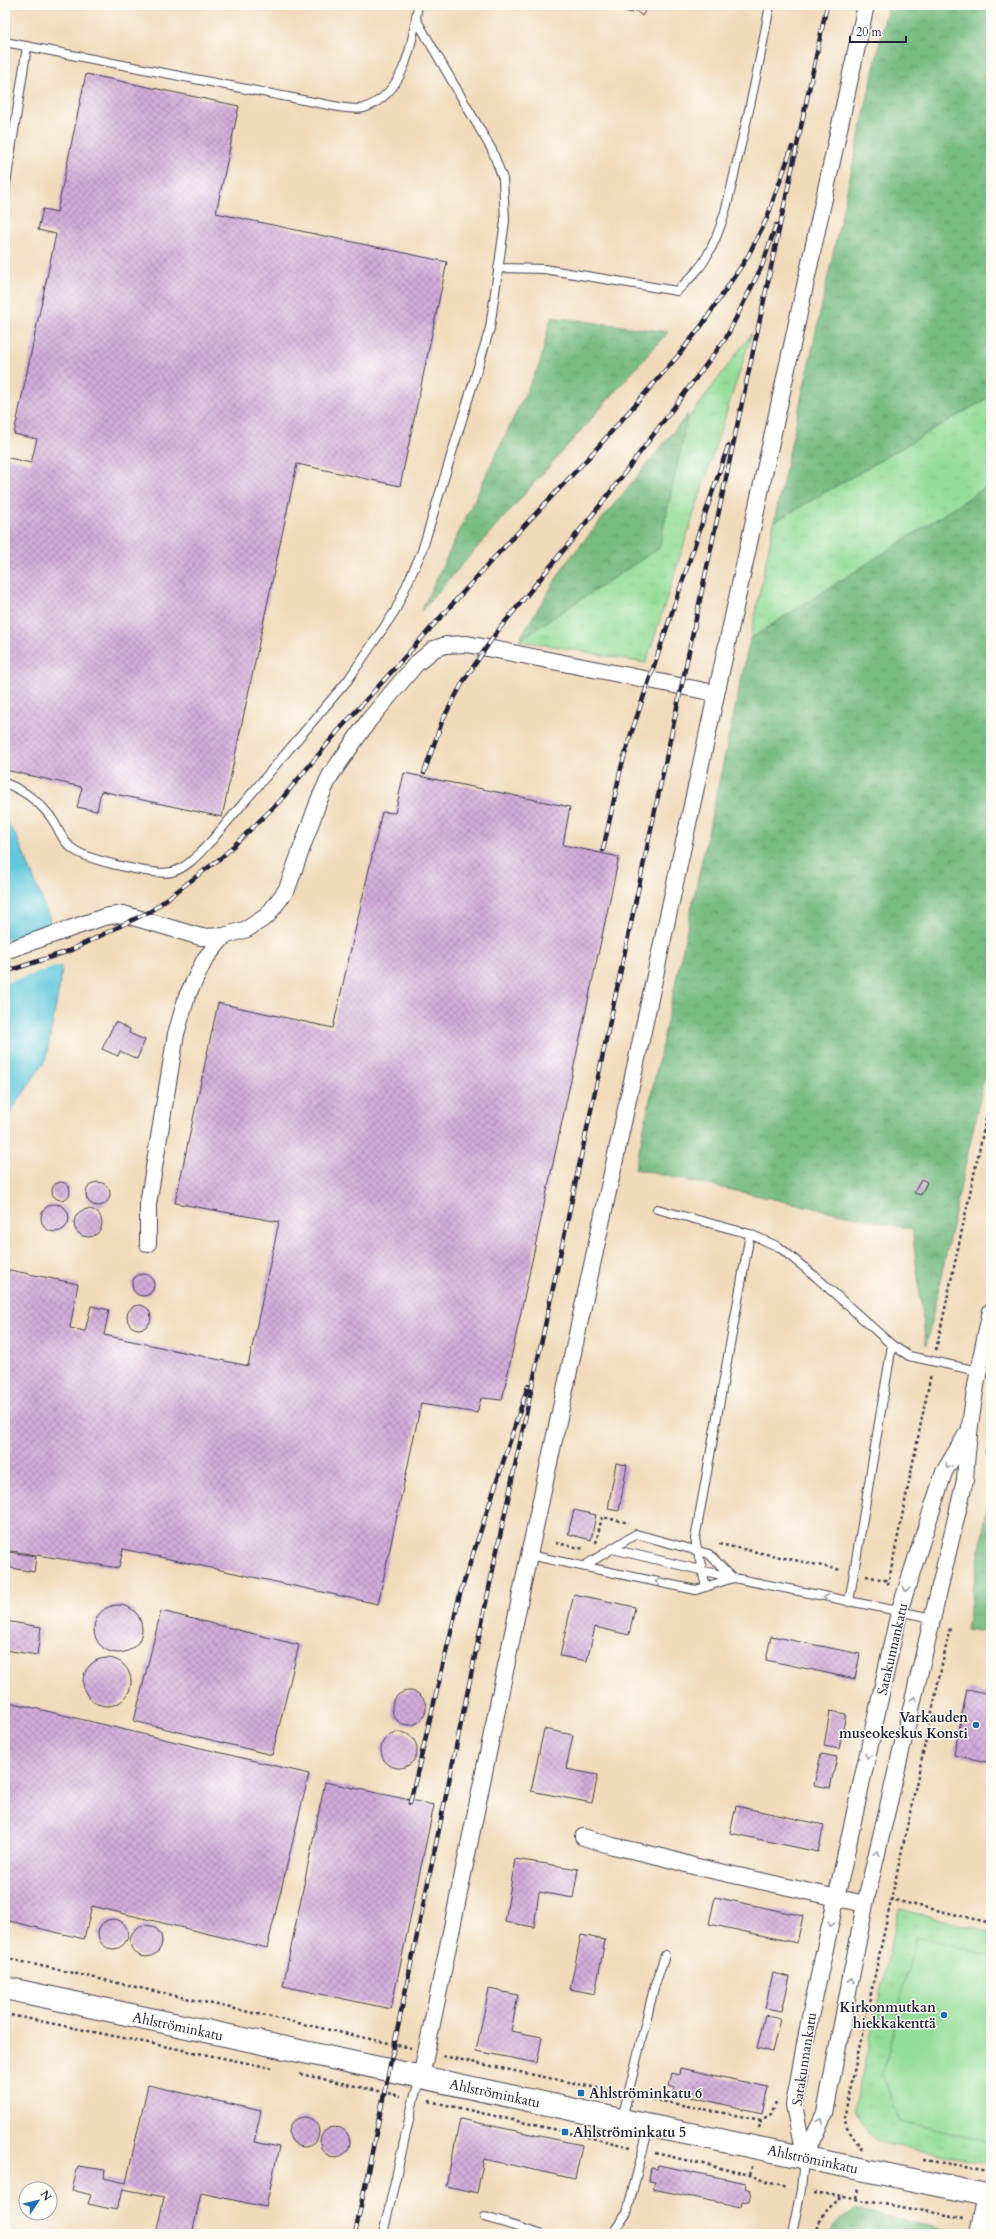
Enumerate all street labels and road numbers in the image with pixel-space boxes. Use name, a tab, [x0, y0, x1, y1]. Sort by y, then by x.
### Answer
street label: Satakunnankatu	[873, 1601, 912, 1697]
street label: Ahlströminkatu	[131, 2008, 225, 2045]
street label: Satakunnankatu	[788, 2011, 821, 2107]
street label: Ahlströminkatu	[448, 2075, 542, 2112]
street label: Ahlströminkatu	[766, 2141, 860, 2178]

